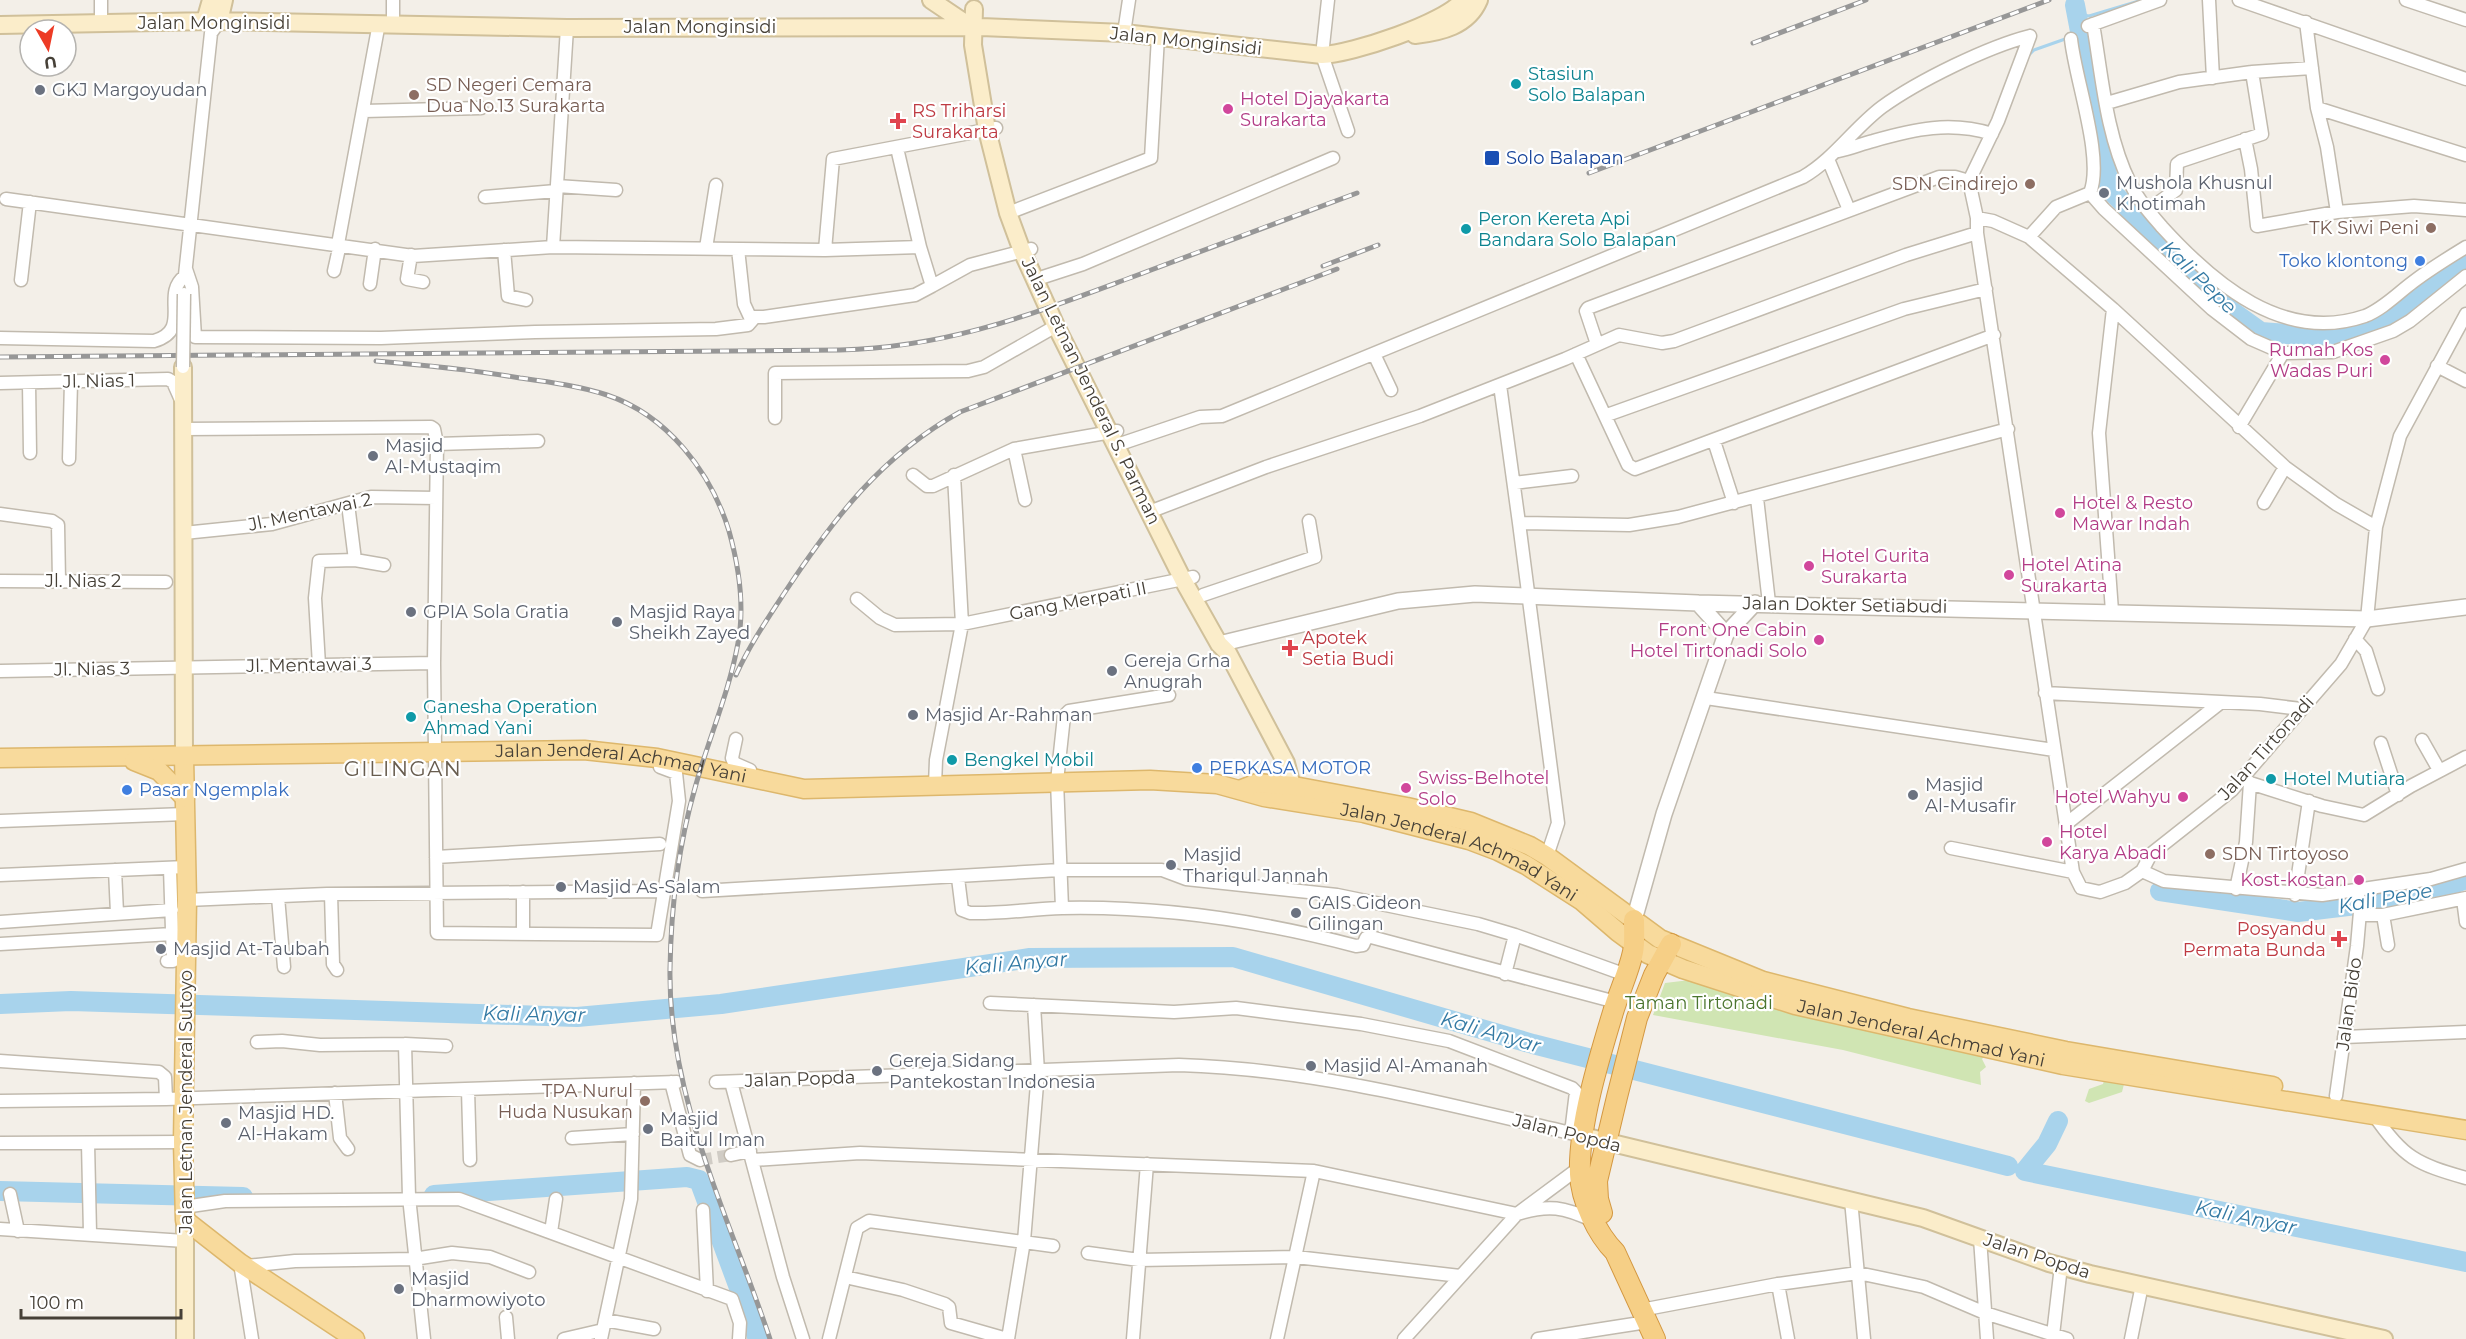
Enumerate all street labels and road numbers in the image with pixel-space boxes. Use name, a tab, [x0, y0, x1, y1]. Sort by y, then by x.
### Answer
street label: Jalan Monginsidi	[137, 12, 290, 34]
street label: Jalan Monginsidi	[623, 16, 776, 38]
street label: Jalan Monginsidi	[1108, 22, 1263, 60]
street label: Jalan Letnan Jenderal S. Parman	[1016, 253, 1165, 528]
street label: Jl. Nias 1	[62, 369, 135, 393]
street label: Jl. Mentawai 2	[245, 488, 374, 536]
street label: Jl. Nias 2	[44, 570, 121, 592]
street label: Gang Merpati II	[1007, 577, 1149, 625]
street label: Jalan Dokter Setiabudi	[1741, 592, 1948, 618]
street label: Jl. Mentawai 3	[245, 653, 372, 677]
street label: Jl. Nias 3	[53, 657, 130, 681]
street label: Jalan Tirtonadi	[2213, 691, 2319, 805]
street label: Jalan Jenderal Achmad Yani	[494, 739, 749, 788]
street label: Jalan Jenderal Achmad Yani	[1338, 798, 1582, 906]
street label: Jalan Bido	[2331, 956, 2366, 1053]
street label: Jalan Letnan Jenderal Sutoyo	[175, 970, 197, 1235]
street label: Jalan Jenderal Achmad Yani	[1794, 995, 2047, 1072]
street label: Jalan Popda	[743, 1066, 856, 1092]
street label: Jalan Popda	[1510, 1109, 1624, 1157]
street label: Jalan Popda	[1980, 1228, 2093, 1284]

